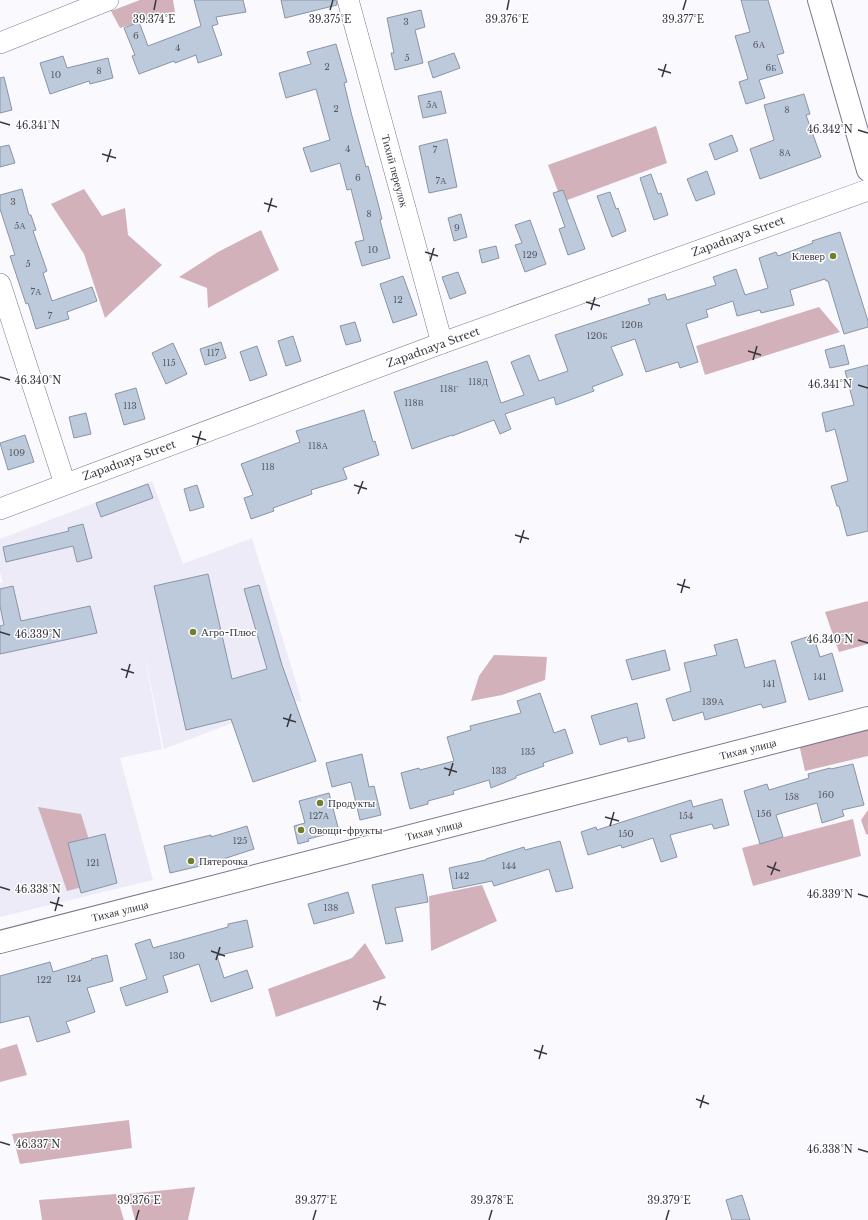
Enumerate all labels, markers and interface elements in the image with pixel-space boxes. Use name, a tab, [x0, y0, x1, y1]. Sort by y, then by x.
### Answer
text: 39.374°E	[133, 13, 175, 26]
text: 39.375°E	[309, 13, 351, 26]
text: 39.376°E	[485, 13, 529, 26]
text: 39.377°E	[662, 13, 704, 26]
house number: 3	[403, 16, 409, 27]
house number: 6	[133, 30, 139, 41]
house number: 6А	[753, 39, 766, 50]
house number: 4	[175, 42, 181, 53]
house number: 5	[404, 52, 410, 63]
house number: 2	[324, 61, 330, 72]
house number: 6Б	[766, 62, 776, 73]
house number: 8	[96, 65, 102, 76]
house number: 10	[51, 69, 61, 80]
house number: 5А	[426, 99, 438, 110]
house number: 2	[333, 103, 339, 114]
house number: 8	[784, 104, 790, 115]
text: 46.341°N	[16, 119, 60, 132]
text: 46.342°N	[807, 123, 853, 136]
street label: Тихий переулок	[379, 133, 412, 210]
house number: 4	[345, 143, 351, 154]
house number: 7	[433, 144, 438, 155]
house number: 8А	[779, 147, 791, 158]
house number: 6	[355, 172, 361, 183]
house number: 7А	[435, 175, 447, 186]
house number: 3	[10, 196, 16, 207]
house number: 8	[366, 208, 372, 219]
street label: Zapadnaya Street	[689, 212, 787, 259]
house number: 5А	[14, 220, 26, 231]
house number: 9	[454, 222, 460, 233]
house number: 10	[368, 244, 378, 255]
house number: 129	[522, 249, 538, 260]
place label: Клевер	[792, 249, 825, 263]
marker: Клевер	[828, 251, 838, 261]
house number: 5	[25, 258, 31, 269]
house number: 7А	[30, 286, 42, 297]
house number: 12	[393, 294, 403, 305]
house number: 7	[48, 310, 53, 321]
house number: 120В	[621, 319, 643, 330]
street label: Zapadnaya Street	[384, 323, 482, 370]
house number: 120Б	[586, 330, 608, 341]
house number: 117	[207, 347, 220, 358]
house number: 115	[162, 357, 176, 368]
text: 46.340°N	[15, 374, 61, 387]
house number: 118Д	[468, 376, 488, 387]
text: 46.341°N	[808, 378, 852, 391]
house number: 118Г	[440, 383, 458, 394]
house number: 118В	[404, 397, 424, 408]
house number: 113	[123, 400, 137, 411]
street label: Zapadnaya Street	[80, 436, 178, 483]
house number: 118А	[308, 440, 328, 451]
house number: 109	[9, 447, 25, 458]
house number: 118	[261, 461, 275, 472]
place label: Агро-Плюс	[201, 625, 256, 639]
marker: Агро-Плюс	[188, 627, 198, 637]
text: 46.339°N	[15, 628, 61, 641]
text: 46.340°N	[807, 633, 853, 646]
house number: 141	[813, 671, 827, 682]
house number: 141	[762, 678, 776, 689]
house number: 139А	[702, 696, 724, 707]
street label: Тихая улица	[718, 735, 778, 763]
house number: 135	[521, 746, 535, 757]
house number: 133	[491, 765, 507, 776]
house number: 160	[818, 789, 834, 800]
house number: 158	[785, 791, 799, 802]
place label: Продукты	[328, 796, 376, 810]
marker: Продукты	[315, 798, 325, 808]
house number: 156	[757, 808, 772, 819]
house number: 127А	[309, 810, 330, 821]
house number: 154	[679, 810, 693, 821]
street label: Тихая улица	[404, 816, 464, 844]
place label: Овощи-фрукты	[309, 823, 383, 837]
marker: Овощи-фрукты	[296, 825, 306, 835]
house number: 150	[618, 828, 634, 839]
house number: 125	[233, 835, 247, 846]
place label: Пятерочка	[199, 854, 248, 868]
marker: Пятерочка	[186, 856, 196, 866]
house number: 121	[86, 857, 100, 868]
house number: 144	[502, 860, 516, 871]
house number: 142	[455, 870, 469, 881]
text: 46.338°N	[15, 883, 61, 896]
text: 46.339°N	[807, 888, 853, 901]
street label: Тихая улица	[90, 897, 150, 925]
house number: 138	[323, 902, 339, 913]
house number: 130	[169, 950, 185, 961]
house number: 124	[67, 973, 81, 984]
house number: 122	[36, 974, 52, 985]
text: 46.337°N	[16, 1138, 60, 1151]
text: 46.338°N	[807, 1143, 853, 1156]
text: 39.376°E	[117, 1194, 161, 1207]
text: 39.377°E	[295, 1194, 337, 1207]
text: 39.378°E	[471, 1194, 513, 1207]
text: 39.379°E	[647, 1194, 691, 1207]

